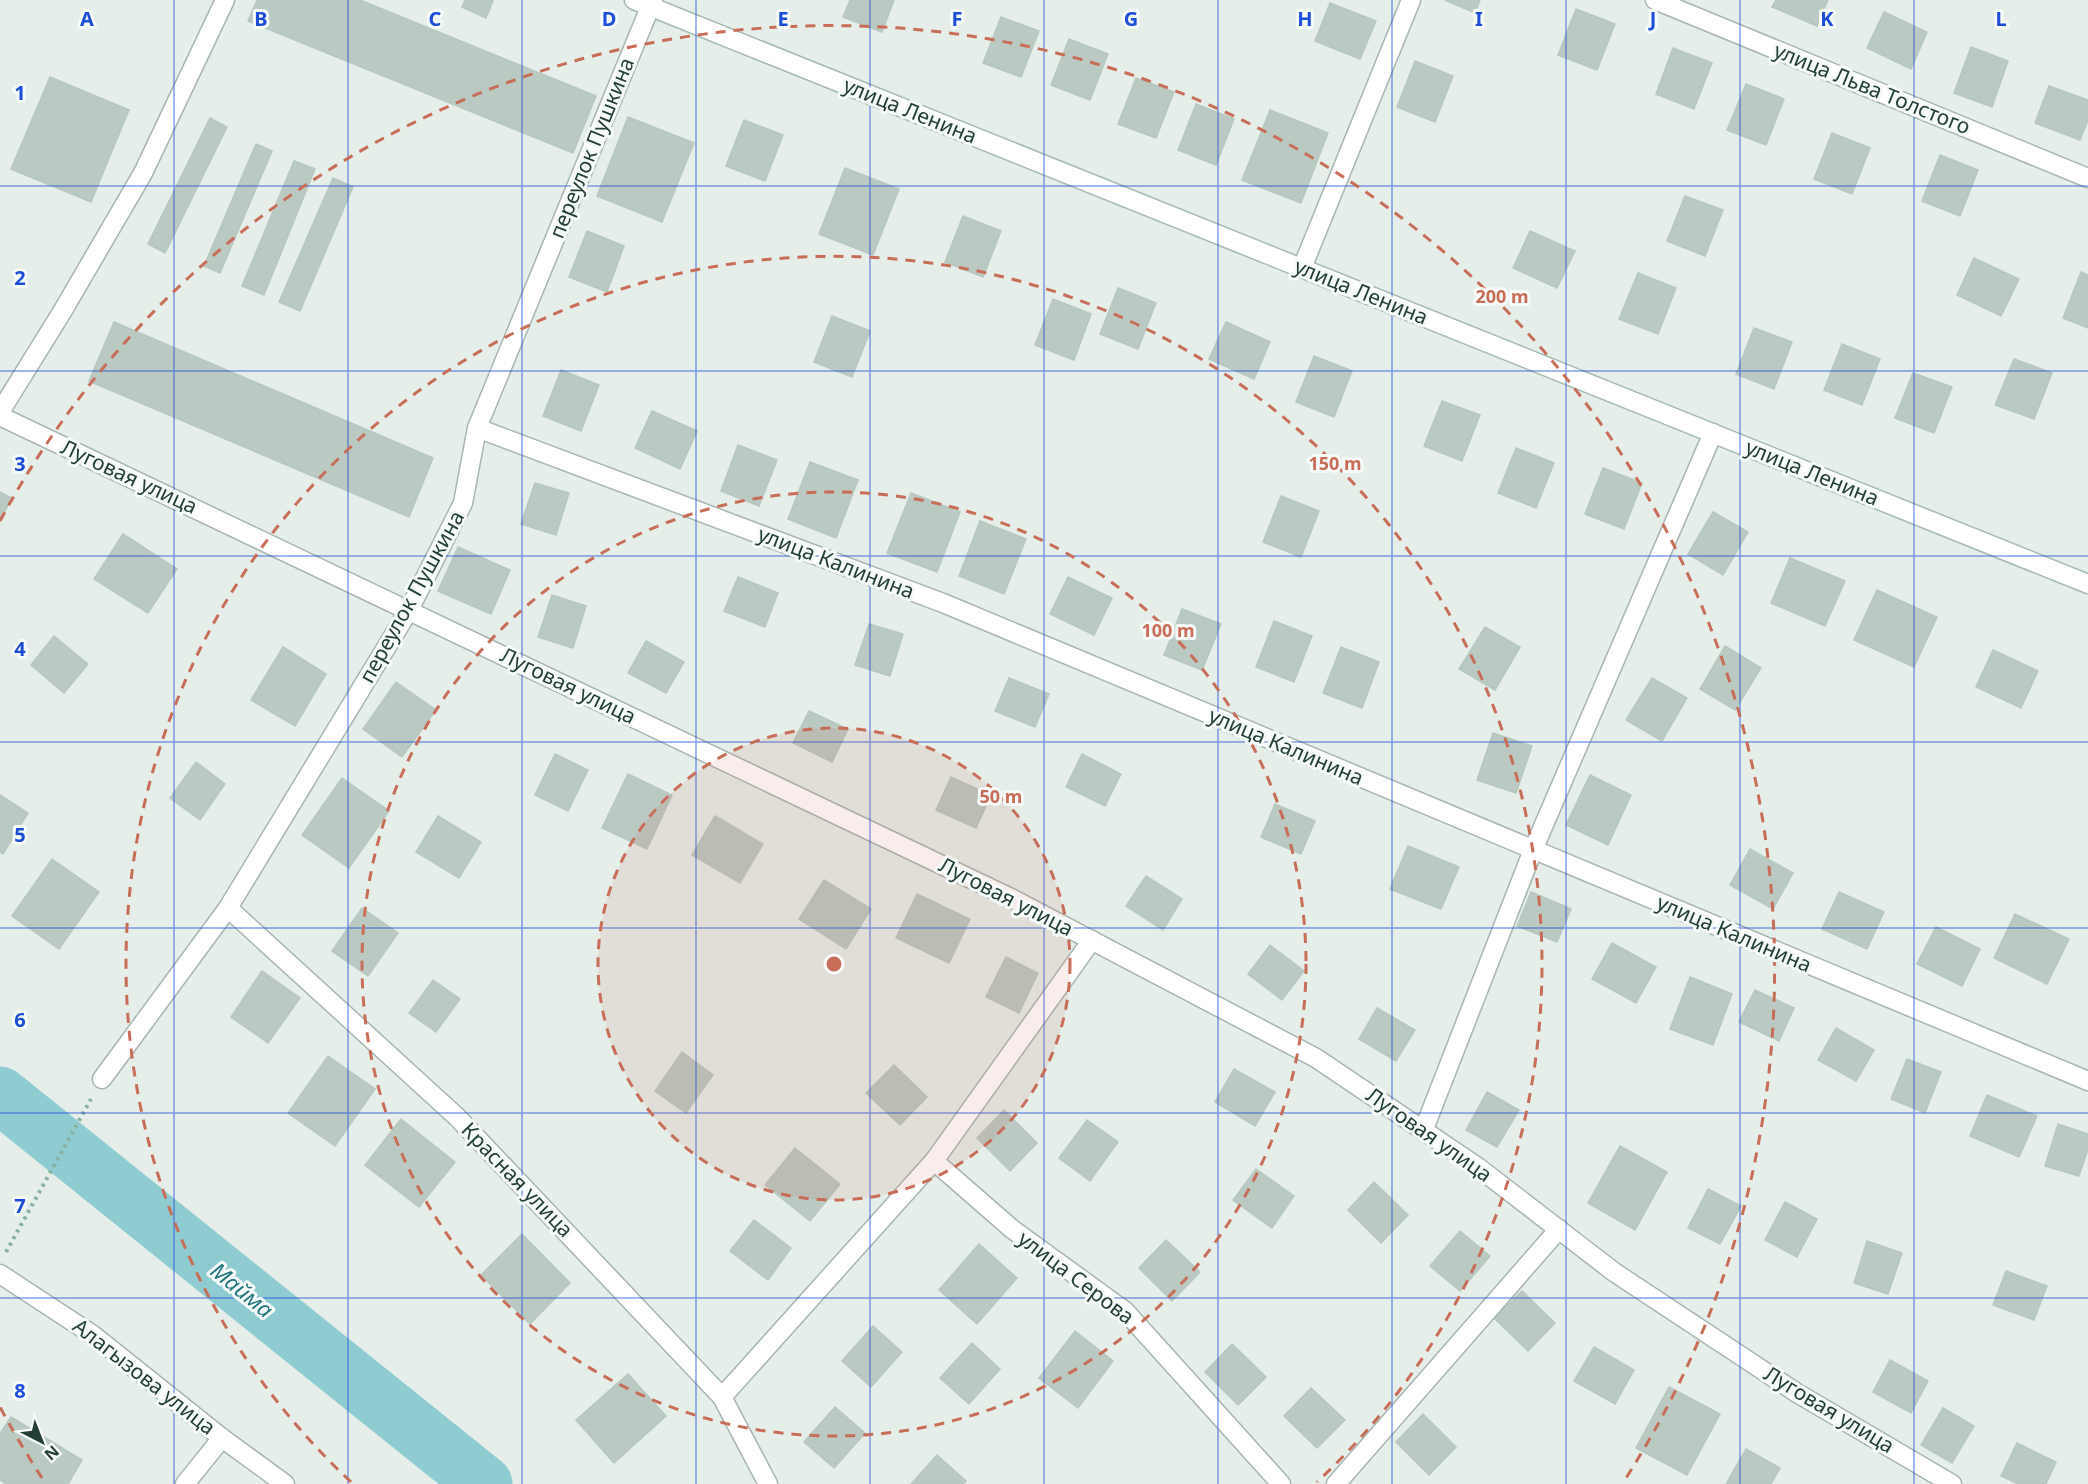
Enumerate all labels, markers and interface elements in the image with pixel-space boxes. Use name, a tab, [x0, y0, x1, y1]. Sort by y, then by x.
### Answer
text: A	[80, 5, 94, 32]
text: B	[254, 5, 268, 32]
text: C	[429, 5, 442, 32]
text: D	[602, 5, 616, 32]
text: E	[777, 5, 789, 32]
text: F	[952, 5, 962, 32]
text: G	[1124, 5, 1138, 32]
text: H	[1297, 5, 1313, 32]
text: I	[1475, 5, 1483, 32]
text: J	[1648, 5, 1656, 32]
text: K	[1820, 5, 1834, 32]
text: L	[1995, 5, 2007, 32]
street label: улица Льва Толстого	[1770, 36, 1975, 140]
street label: переулок Пушкина	[542, 53, 640, 242]
street label: улица Ленина	[839, 71, 981, 150]
text: 1	[14, 79, 26, 106]
street label: улица Ленина	[1290, 252, 1432, 331]
text: 2	[14, 264, 26, 291]
text: 200 m	[1475, 284, 1529, 308]
street label: Луговая улица	[57, 432, 202, 520]
street label: улица Ленина	[1741, 433, 1883, 512]
text: 3	[14, 450, 26, 477]
text: 150 m	[1308, 451, 1362, 475]
street label: переулок Пушкина	[352, 505, 470, 688]
street label: улица Калинина	[754, 519, 919, 605]
text: 100 m	[1141, 618, 1195, 642]
text: 4	[14, 635, 26, 662]
street label: Луговая улица	[496, 640, 641, 730]
street label: улица Калинина	[1205, 701, 1368, 791]
text: 50 m	[980, 784, 1022, 808]
text: 5	[14, 821, 26, 848]
street label: Луговая улица	[934, 850, 1079, 942]
street label: улица Калинина	[1653, 888, 1816, 978]
centre of rings	[824, 954, 844, 974]
text: 6	[14, 1006, 26, 1033]
street label: Луговая улица	[1361, 1080, 1498, 1188]
street label: Красная улица	[456, 1116, 580, 1243]
text: 7	[14, 1192, 26, 1219]
street label: улица Серова	[1013, 1224, 1140, 1330]
water label: Майма	[205, 1255, 280, 1324]
street label: Алагызова улица	[68, 1312, 222, 1441]
street label: Луговая улица	[1759, 1359, 1900, 1459]
text: 8	[14, 1377, 26, 1404]
north arrow	[12, 1412, 72, 1472]
text: N	[40, 1441, 64, 1466]

